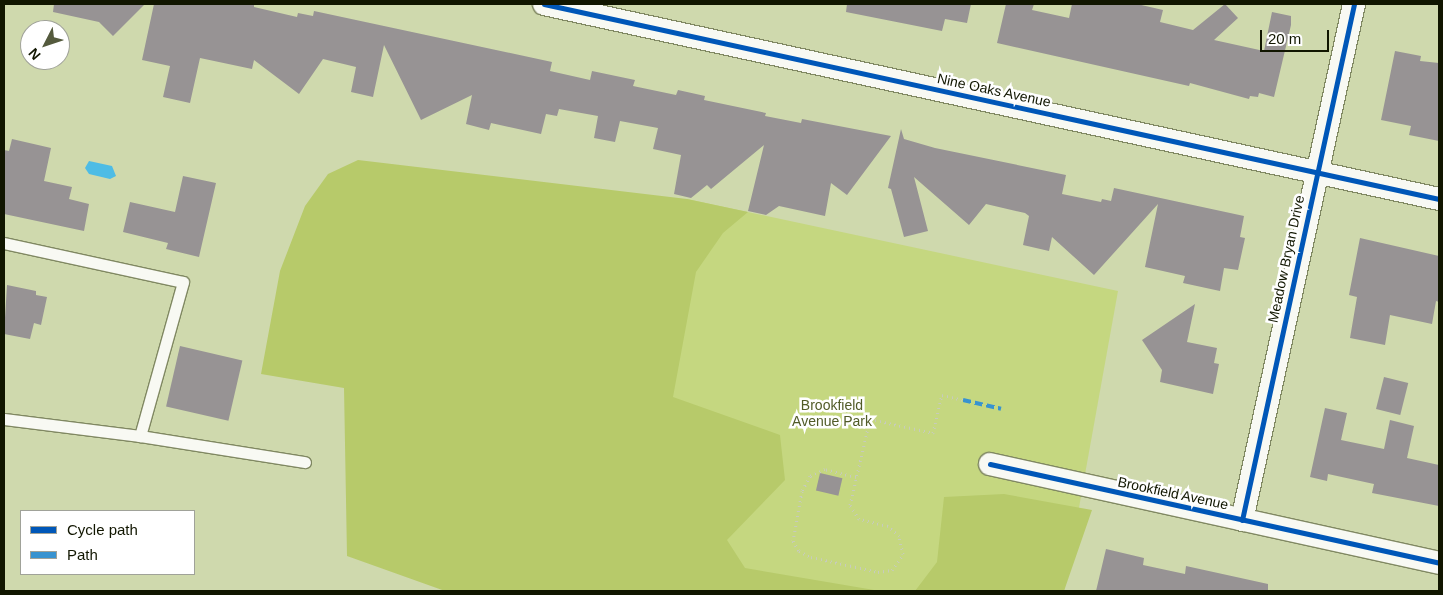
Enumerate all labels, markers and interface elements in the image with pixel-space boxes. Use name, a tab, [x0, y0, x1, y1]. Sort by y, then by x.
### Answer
north arrow	[20, 20, 70, 70]
scale bar	[1263, 20, 1332, 52]
text: 20 m	[1268, 30, 1301, 47]
text: N	[25, 45, 44, 63]
street label: Nine Oaks Avenue	[935, 70, 1053, 110]
street label: Meadow Bryan Drive	[1264, 194, 1308, 324]
park label: Brookfield Avenue Park	[792, 397, 872, 430]
street label: Brookfield Avenue	[1116, 473, 1230, 513]
legend	[20, 510, 195, 575]
text: Cycle path	[67, 521, 138, 538]
text: Path	[67, 546, 98, 563]

